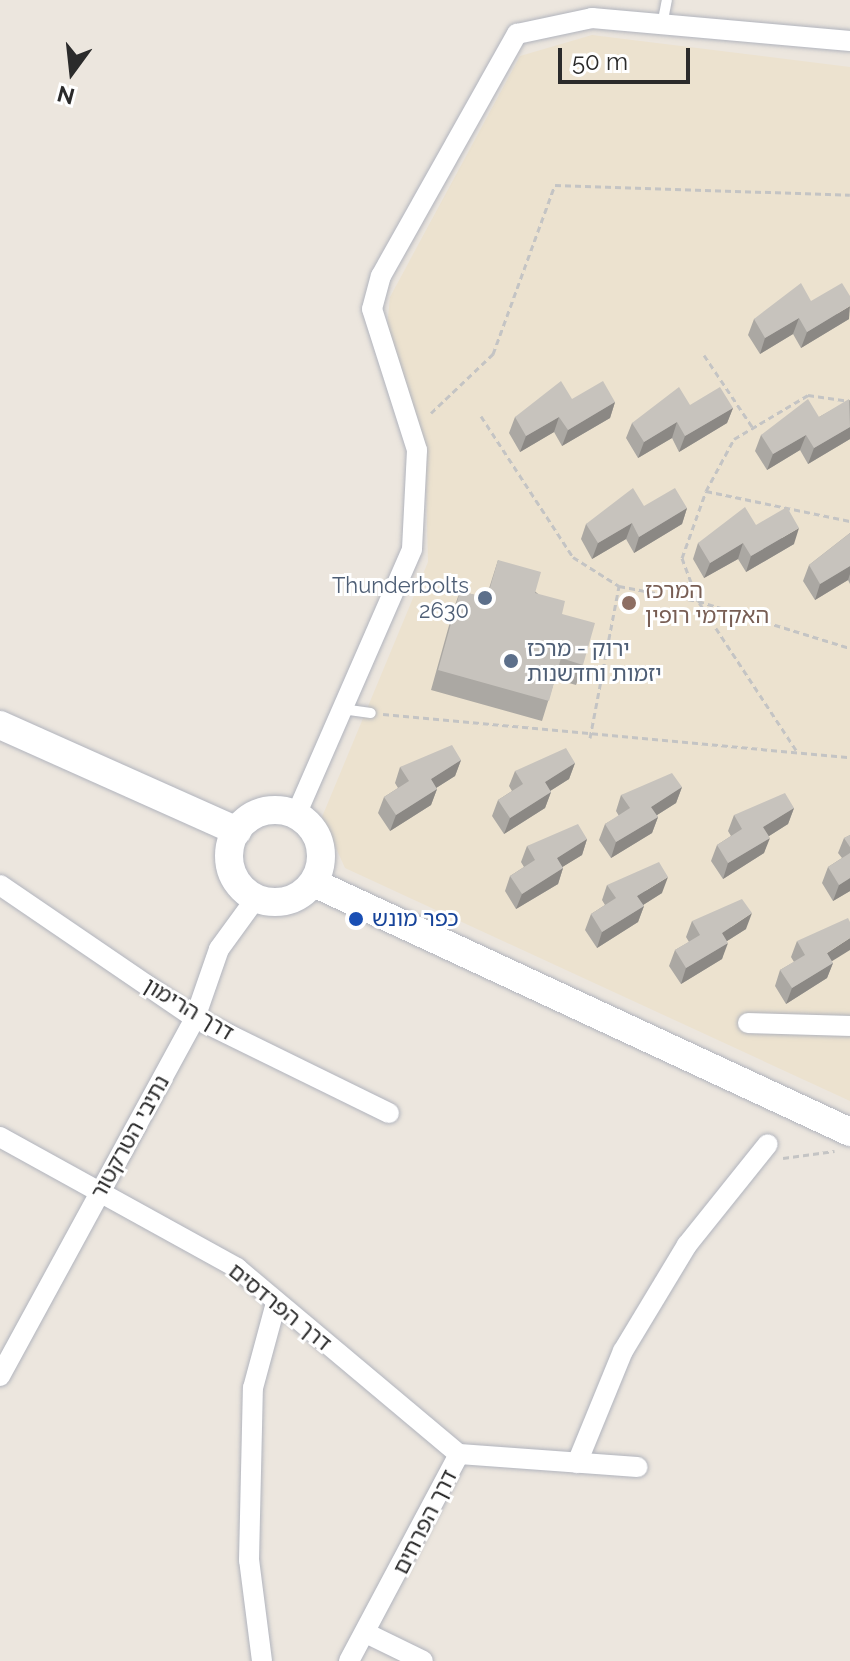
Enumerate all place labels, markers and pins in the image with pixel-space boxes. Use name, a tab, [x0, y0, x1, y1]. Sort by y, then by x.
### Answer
place label: Thunderbolts 2630	[332, 572, 469, 624]
place label: המרכז האקדמי רופין	[645, 577, 769, 628]
marker: Thunderbolts 2630	[476, 589, 494, 607]
marker: המרכז האקדמי רופין	[620, 594, 638, 612]
place label: ירוק - מרכז יזמות וחדשנות	[527, 635, 662, 686]
marker: ירוק - מרכז יזמות וחדשנות	[502, 652, 520, 670]
place label: כפר מונש	[372, 906, 459, 932]
marker: כפר מונש	[347, 910, 365, 928]

